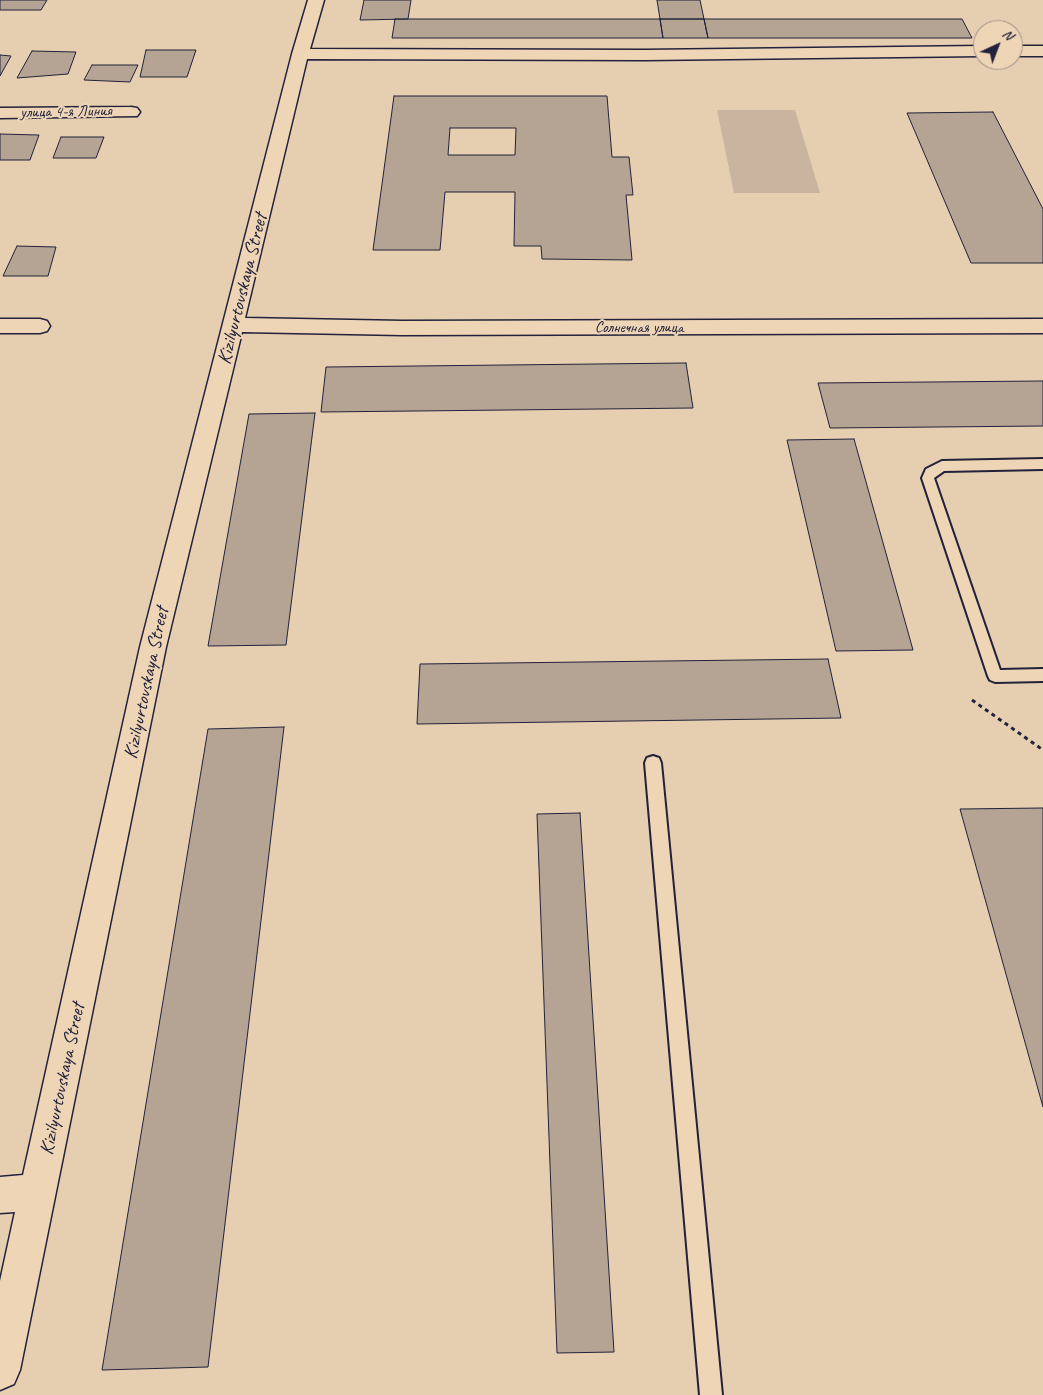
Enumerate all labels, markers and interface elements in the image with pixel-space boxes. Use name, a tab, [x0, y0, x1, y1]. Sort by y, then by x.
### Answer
north arrow	[973, 20, 1023, 70]
text: N	[999, 25, 1017, 44]
street label: улица 4-я Линия	[20, 102, 112, 122]
street label: Kizilyurtovskaya Street	[213, 211, 273, 367]
street label: Солнечная улица	[595, 318, 683, 338]
street label: Kizilyurtovskaya Street	[119, 605, 175, 761]
street label: Kizilyurtovskaya Street	[35, 1001, 91, 1157]

